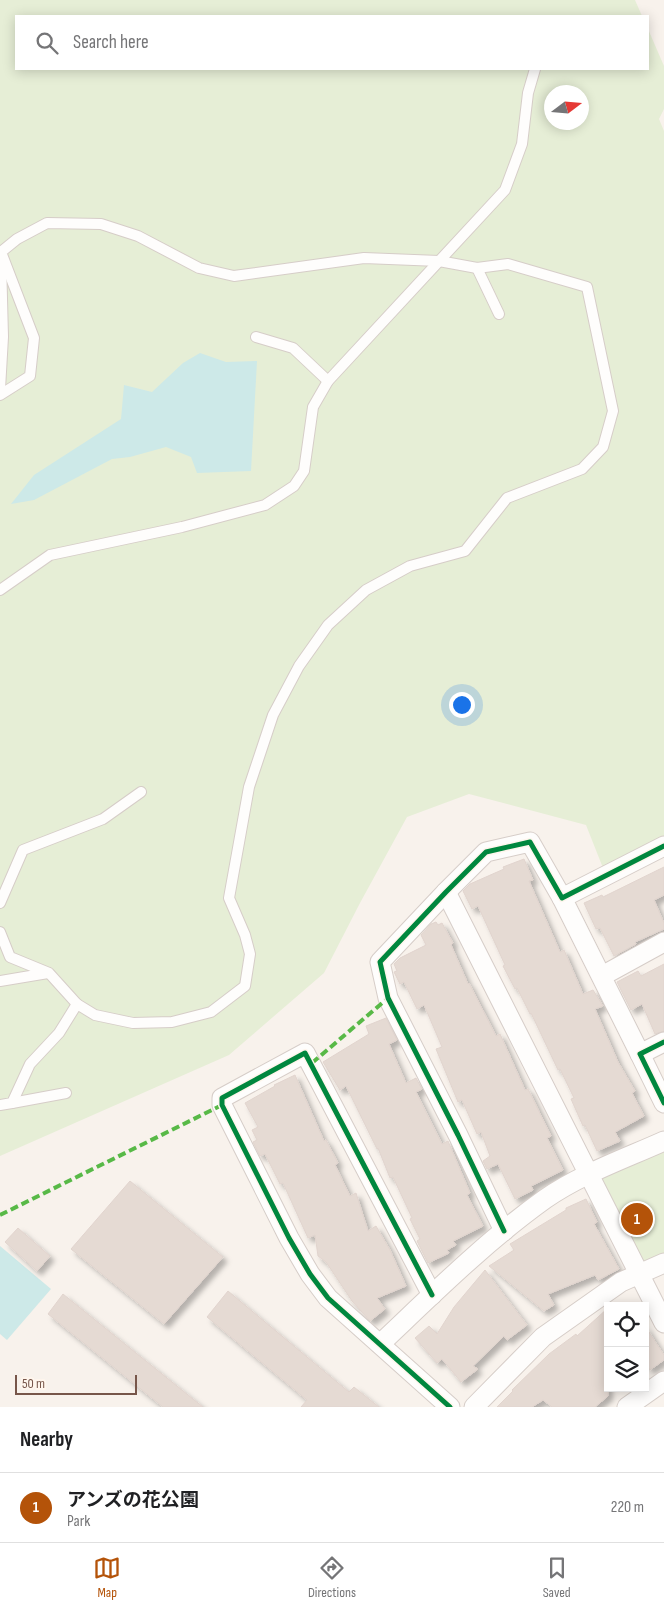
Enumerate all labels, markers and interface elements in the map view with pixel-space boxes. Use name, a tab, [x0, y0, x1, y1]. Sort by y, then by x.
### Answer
search box	[15, 15, 649, 70]
icon: search	[33, 29, 61, 57]
text: Search here	[73, 31, 149, 54]
north arrow	[544, 85, 589, 130]
your location	[449, 692, 475, 718]
pin: 1	[621, 1200, 653, 1238]
map controls	[604, 1302, 649, 1392]
button: locate	[604, 1302, 649, 1347]
button: layers	[604, 1347, 649, 1392]
scale bar	[15, 1372, 138, 1395]
text: 50 m	[22, 1375, 45, 1392]
text: Nearby	[20, 1427, 73, 1452]
text: アンズの花公園	[67, 1489, 199, 1512]
text: 1	[33, 1498, 39, 1517]
text: 220 m	[611, 1498, 644, 1517]
text: Park	[67, 1512, 90, 1531]
tab: Map	[93, 1554, 121, 1601]
tab: Directions	[308, 1554, 356, 1601]
tab: Saved	[543, 1554, 571, 1601]

